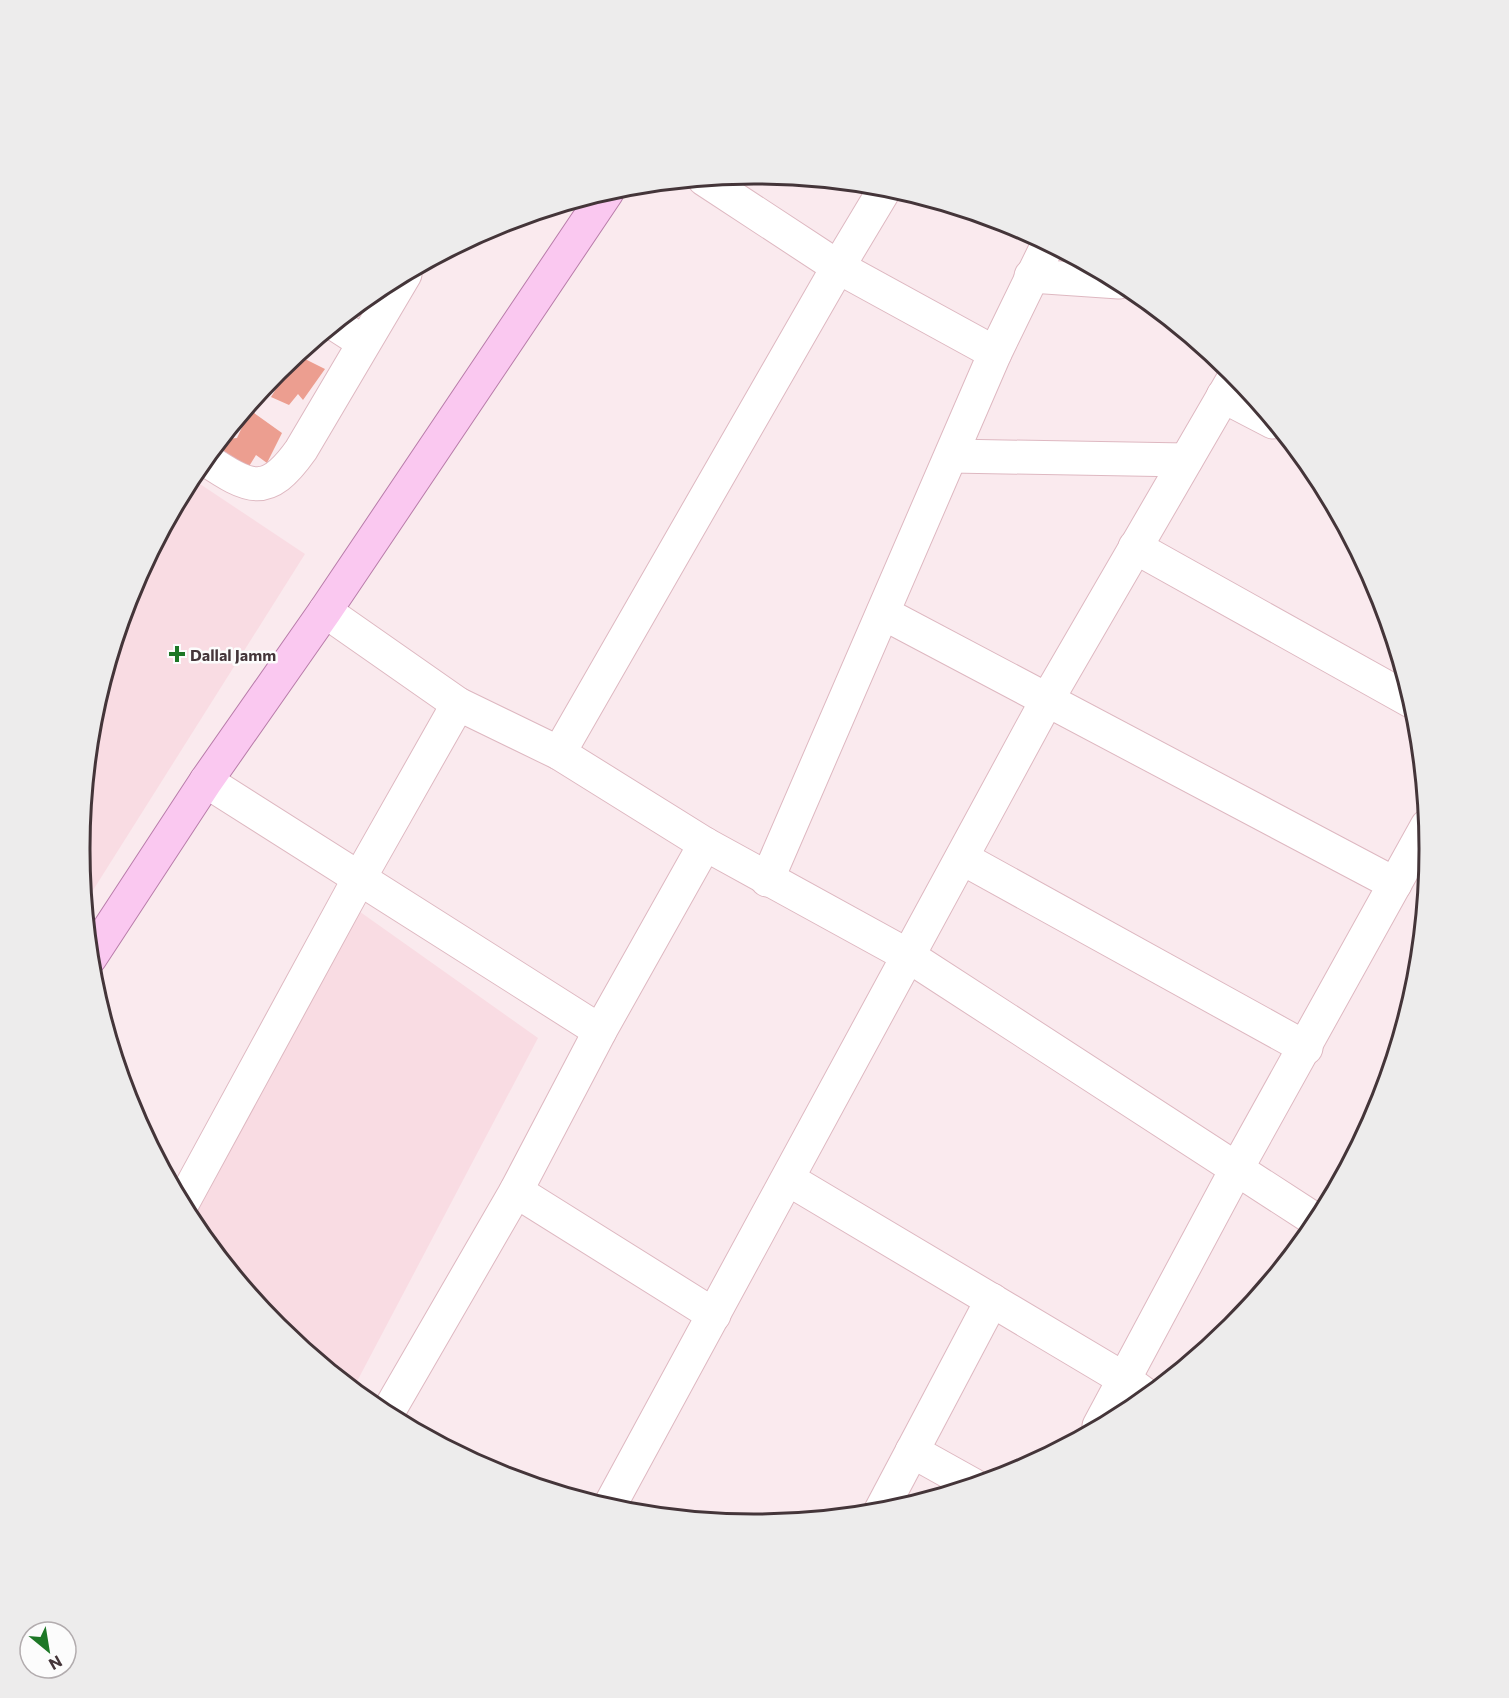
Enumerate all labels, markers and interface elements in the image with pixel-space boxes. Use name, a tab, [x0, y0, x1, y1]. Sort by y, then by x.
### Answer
marker: Dallal Jamm	[168, 645, 186, 663]
place label: Dallal Jamm	[190, 645, 276, 664]
north arrow	[18, 1620, 78, 1680]
text: N	[46, 1652, 66, 1675]

